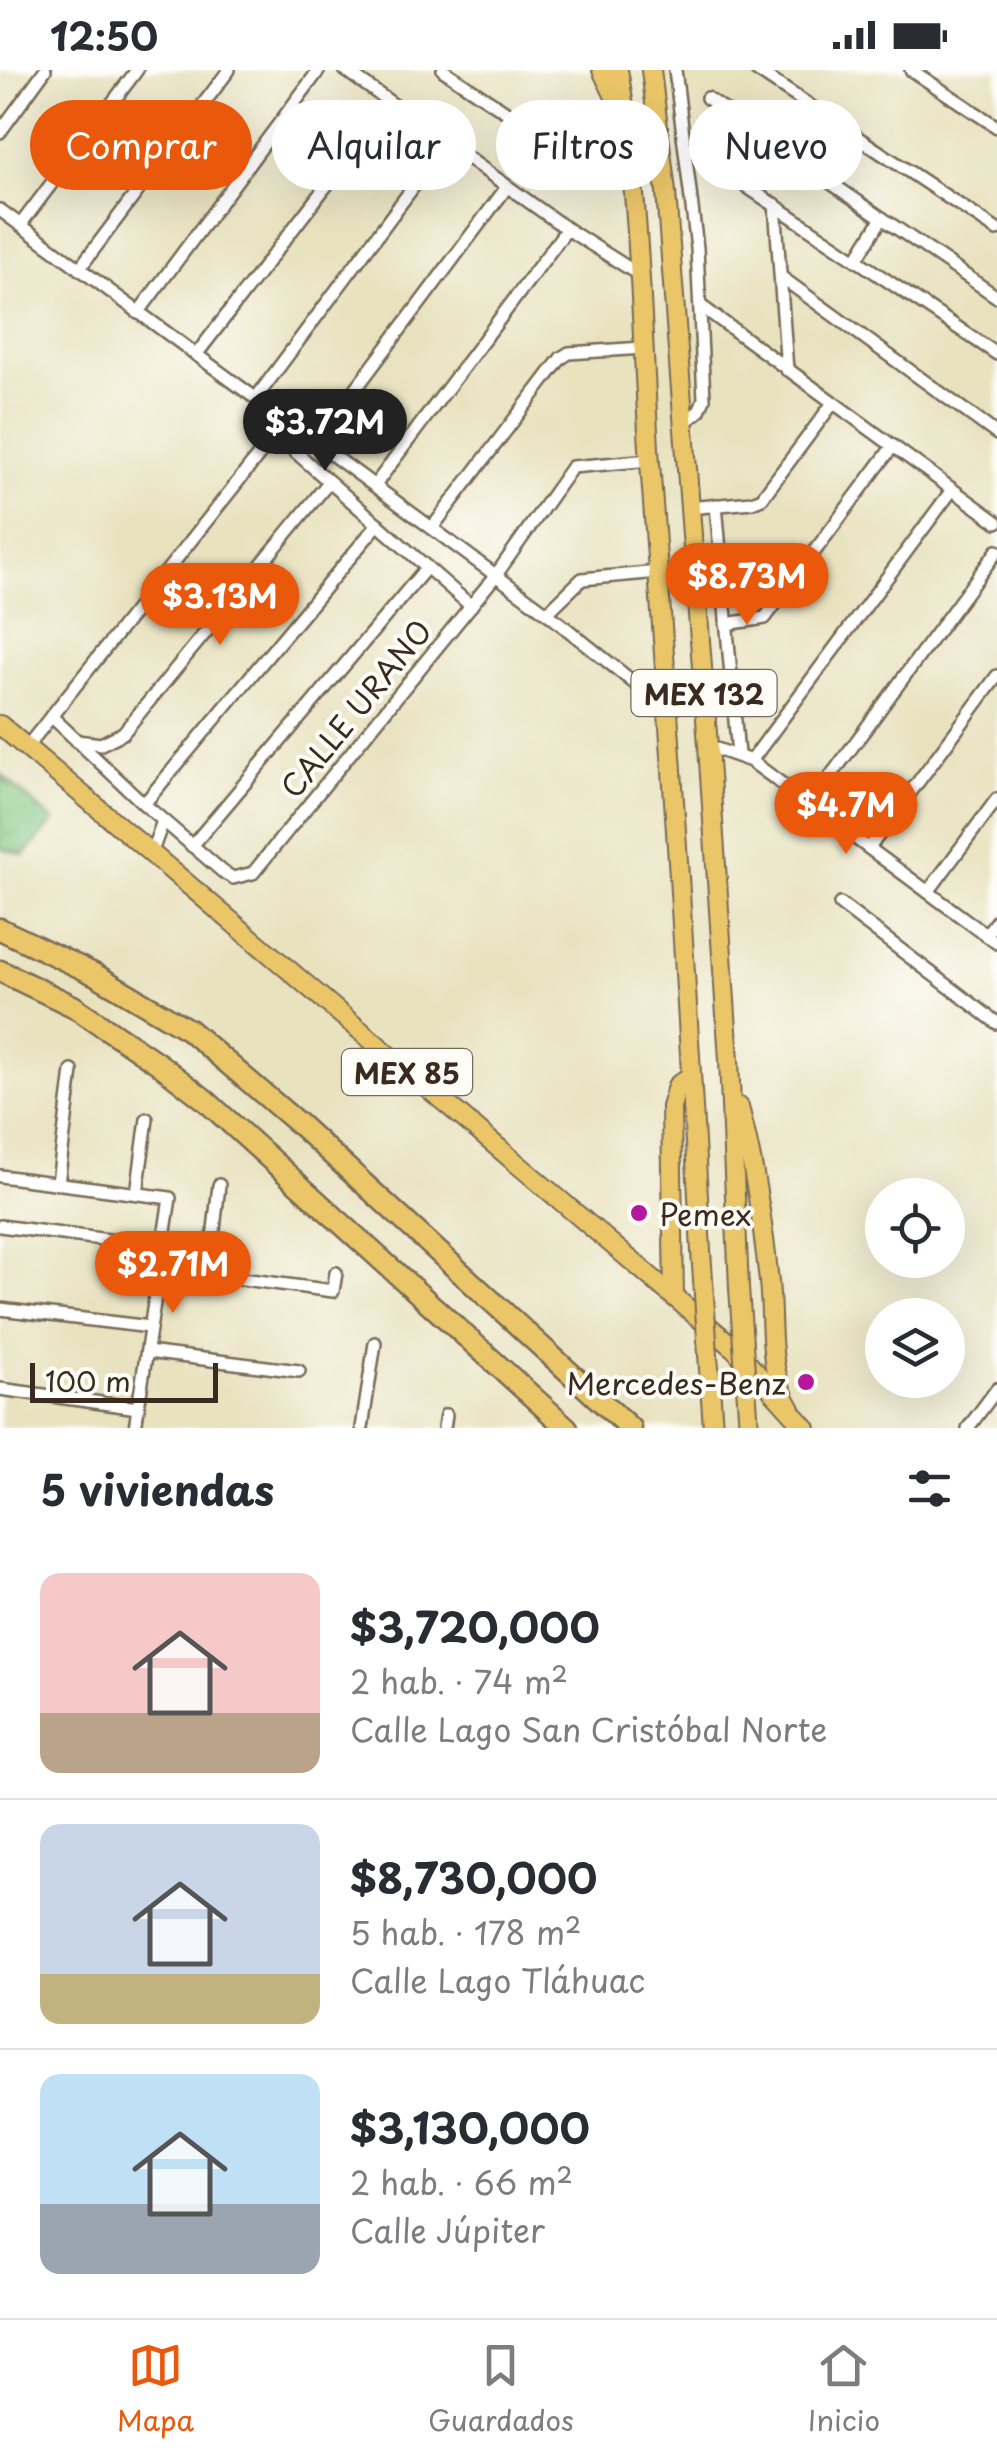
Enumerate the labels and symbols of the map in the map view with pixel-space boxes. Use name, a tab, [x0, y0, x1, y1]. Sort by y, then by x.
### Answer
pin: $3.72M	[244, 389, 406, 474]
pin: $8.73M	[666, 543, 828, 628]
pin: $3.13M	[139, 563, 301, 648]
street label: CALLE URANO	[269, 609, 441, 807]
road number: MEX 132	[632, 670, 776, 716]
pin: $4.7M	[776, 772, 916, 857]
road number: MEX 85	[342, 1049, 472, 1095]
place label: Pemex	[659, 1191, 751, 1236]
marker: Pemex	[628, 1202, 650, 1224]
pin: $2.71M	[92, 1231, 254, 1316]
scale bar	[30, 1358, 218, 1402]
place label: Mercedes-Benz	[566, 1360, 786, 1405]
marker: Mercedes-Benz	[795, 1371, 817, 1393]

